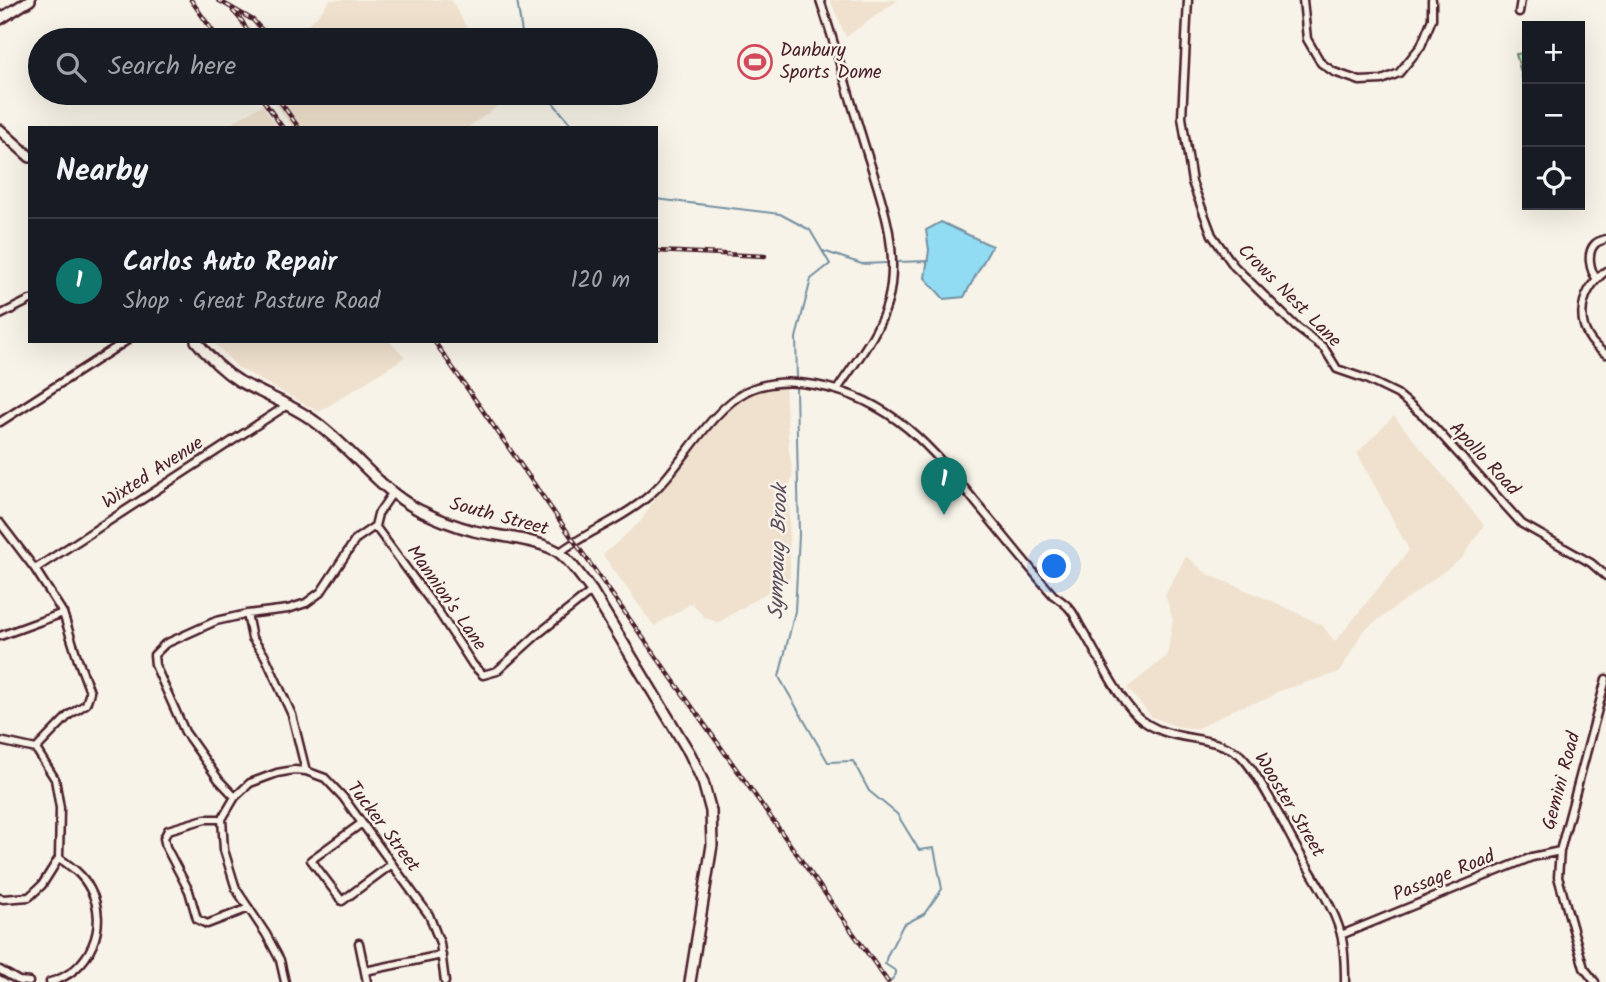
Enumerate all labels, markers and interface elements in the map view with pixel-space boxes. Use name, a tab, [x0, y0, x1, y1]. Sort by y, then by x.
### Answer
map controls	[1522, 21, 1585, 210]
button: +	[1522, 21, 1585, 84]
search box	[28, 28, 658, 105]
place label: Danbury Sports Dome	[780, 36, 882, 88]
sports icon: Danbury Sports Dome	[736, 43, 774, 81]
text: Search here	[108, 46, 236, 88]
icon: search	[52, 48, 90, 86]
button: −	[1522, 84, 1585, 147]
button: locate	[1522, 147, 1585, 210]
text: Nearby	[56, 148, 148, 196]
street label: Crows Nest Lane	[1230, 237, 1348, 355]
text: Carlos Auto Repair	[123, 242, 337, 284]
text: 1	[76, 263, 82, 299]
text: 120 m	[570, 263, 630, 299]
text: Shop · Great Pasture Road	[123, 284, 380, 320]
street label: Apollo Road	[1441, 415, 1527, 504]
street label: Wixted Avenue	[96, 428, 210, 517]
pin: 1	[921, 457, 967, 515]
water label: Sympaug Brook	[760, 481, 798, 620]
street label: South Street	[446, 489, 552, 545]
street label: Mannion's Lane	[398, 539, 494, 658]
your location	[1037, 549, 1071, 583]
street label: Gemini Road	[1535, 728, 1590, 833]
street label: Wooster Street	[1246, 747, 1333, 864]
street label: Tucker Street	[339, 775, 428, 879]
street label: Passage Road	[1388, 842, 1500, 910]

